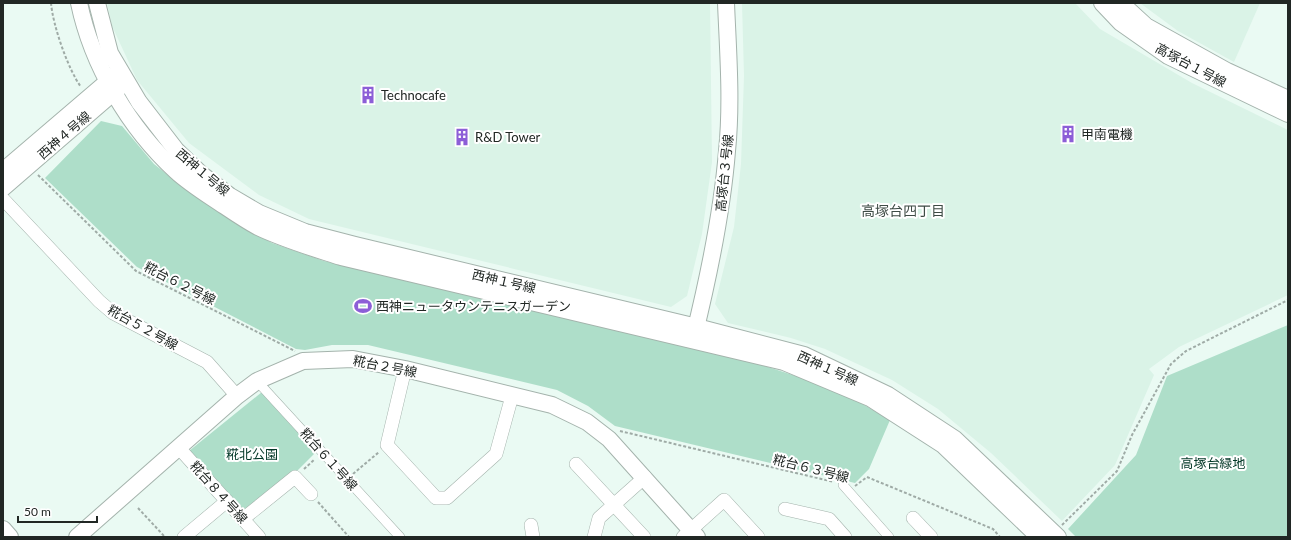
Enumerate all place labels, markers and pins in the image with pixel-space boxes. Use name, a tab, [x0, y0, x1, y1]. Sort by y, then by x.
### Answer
building icon: Technocafe	[358, 85, 378, 105]
place label: Technocafe	[381, 87, 446, 103]
building icon: 甲南電機	[1058, 124, 1078, 144]
place label: 甲南電機	[1081, 126, 1133, 142]
building icon: R&D Tower	[452, 127, 472, 147]
place label: R&D Tower	[475, 129, 541, 145]
sports icon: 西神ニュータウンテニスガーデン	[353, 296, 373, 316]
place label: 西神ニュータウンテニスガーデン	[376, 298, 571, 314]

